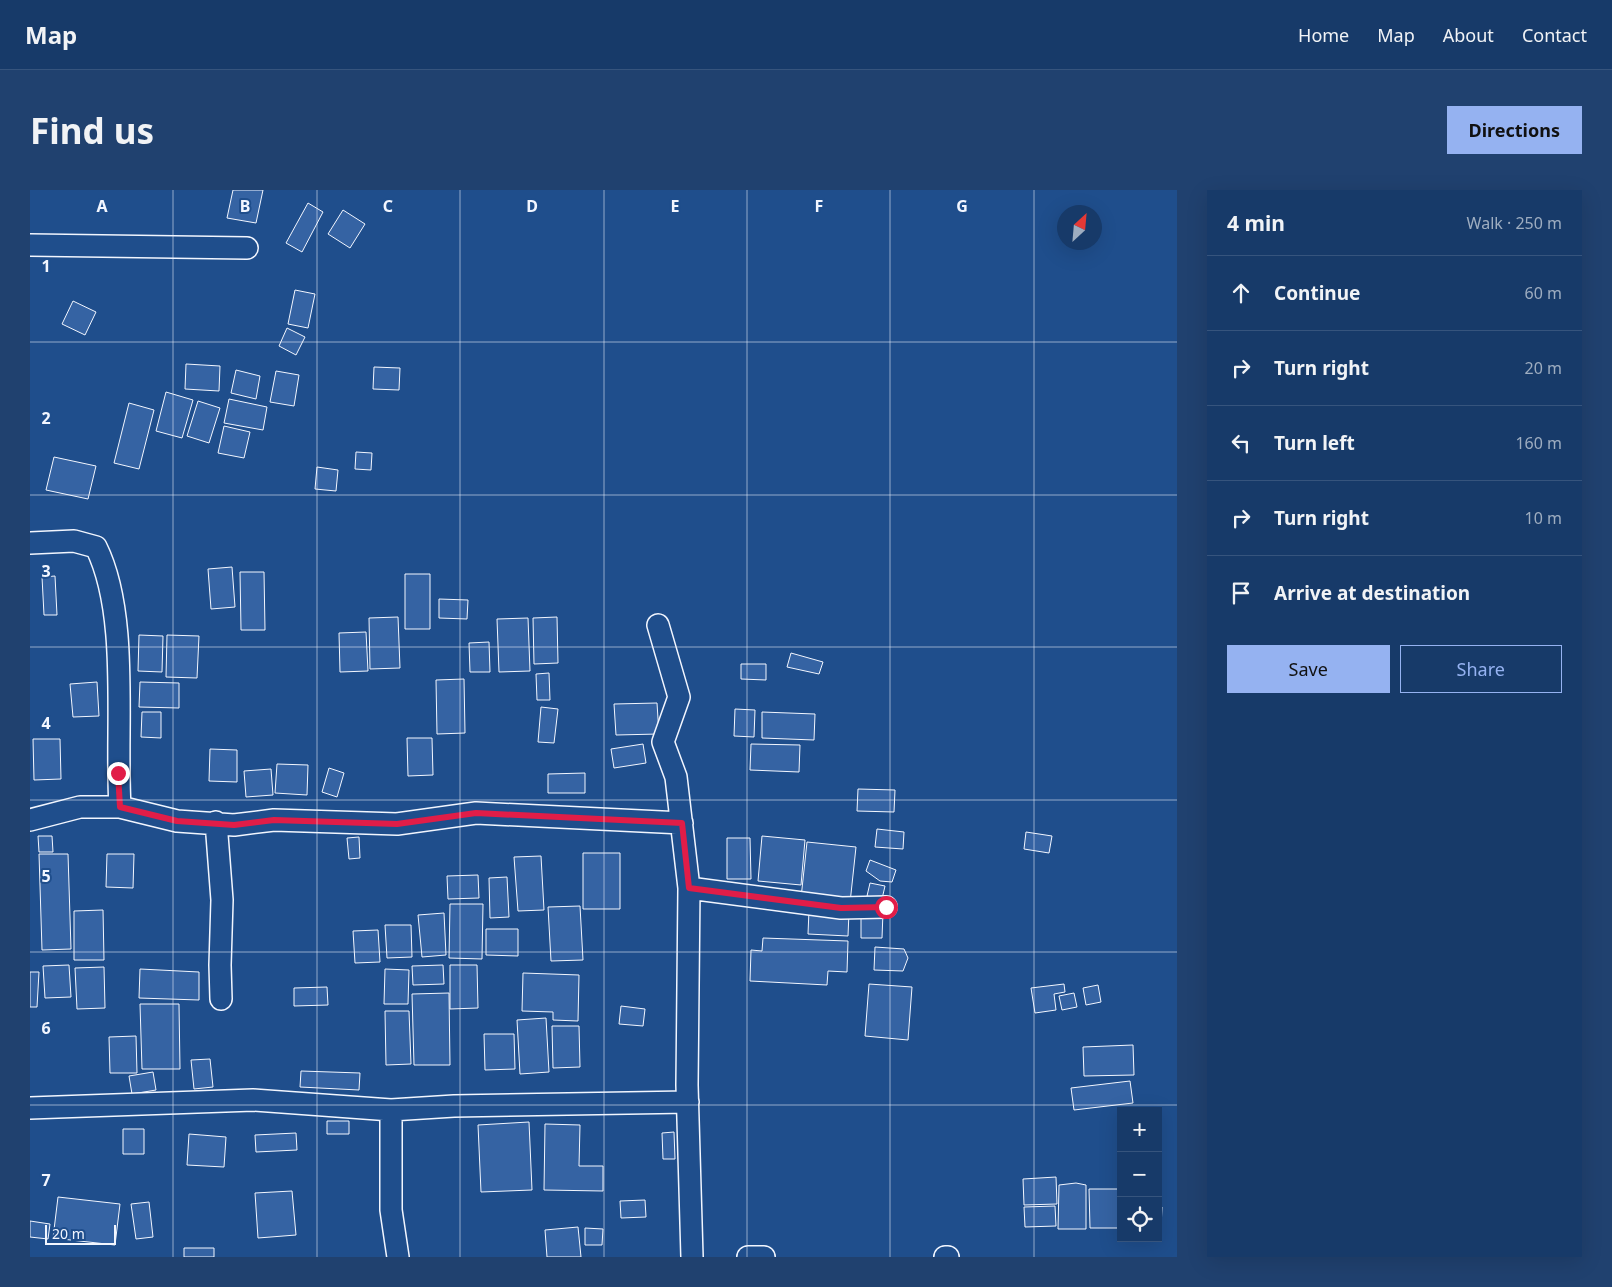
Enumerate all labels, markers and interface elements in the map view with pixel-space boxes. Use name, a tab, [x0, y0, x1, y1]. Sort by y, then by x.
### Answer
text: Map	[25, 18, 77, 51]
text: Home	[1298, 23, 1349, 47]
text: Map	[1377, 23, 1415, 47]
text: About	[1443, 23, 1494, 47]
text: Contact	[1522, 23, 1587, 47]
button: Directions	[1447, 106, 1582, 154]
text: Find us	[30, 107, 154, 154]
text: A	[96, 195, 108, 217]
text: B	[240, 195, 250, 217]
text: C	[383, 195, 393, 217]
text: D	[526, 195, 538, 217]
text: E	[671, 195, 680, 217]
text: F	[815, 195, 823, 217]
text: G	[956, 195, 968, 217]
north arrow	[1057, 205, 1102, 250]
text: 4 min	[1227, 209, 1285, 237]
text: Walk · 250 m	[1467, 212, 1562, 234]
text: 1	[41, 255, 51, 277]
icon: ahead	[1227, 279, 1255, 307]
text: Continue	[1274, 280, 1360, 306]
text: 60 m	[1525, 282, 1562, 304]
icon: right	[1227, 354, 1255, 382]
text: Turn right	[1274, 355, 1369, 381]
text: 20 m	[1525, 357, 1562, 379]
text: 2	[41, 407, 51, 429]
icon: left	[1227, 429, 1255, 457]
text: Turn left	[1274, 430, 1355, 456]
text: 160 m	[1515, 432, 1562, 454]
icon: right	[1227, 504, 1255, 532]
text: Turn right	[1274, 505, 1369, 531]
text: 10 m	[1525, 507, 1562, 529]
text: 3	[41, 560, 51, 582]
icon: arrive	[1227, 579, 1255, 607]
text: Arrive at destination	[1274, 580, 1470, 606]
button: Save	[1227, 645, 1390, 693]
button: Share	[1400, 645, 1562, 693]
text: 4	[41, 712, 51, 734]
route end	[107, 762, 130, 785]
text: 5	[41, 865, 51, 887]
route start	[875, 896, 898, 919]
text: 6	[41, 1017, 51, 1039]
map controls	[1117, 1107, 1162, 1242]
button: +	[1117, 1107, 1162, 1152]
button: −	[1117, 1152, 1162, 1197]
text: 7	[41, 1169, 51, 1191]
button: locate	[1117, 1197, 1162, 1242]
scale bar	[45, 1222, 116, 1245]
text: 20 m	[52, 1224, 85, 1243]

